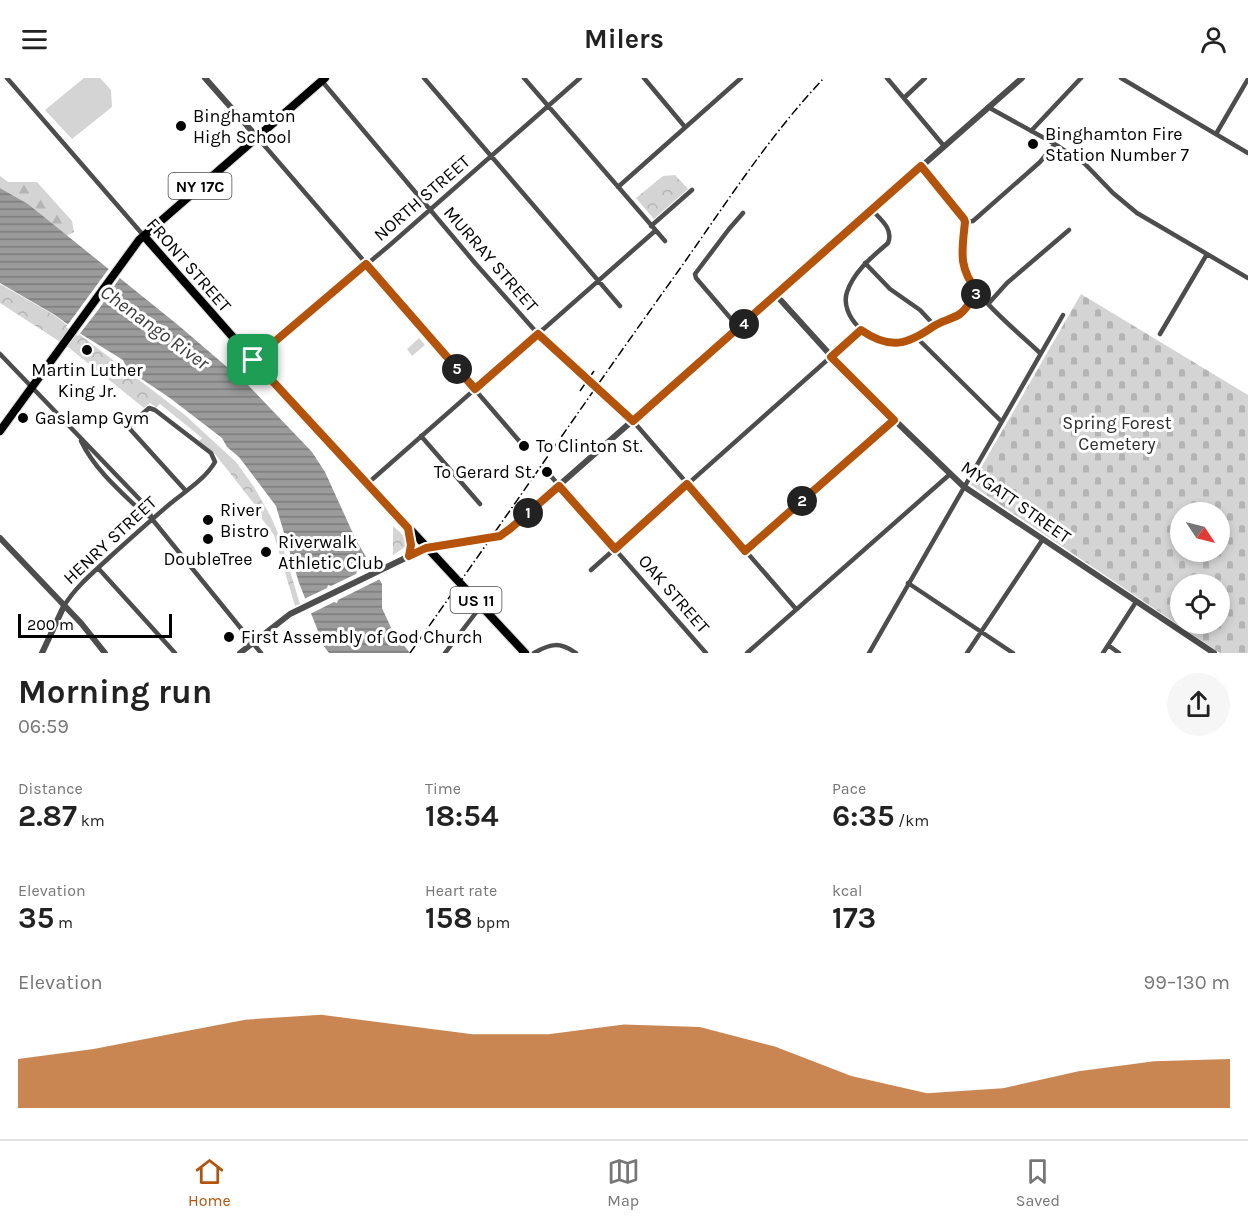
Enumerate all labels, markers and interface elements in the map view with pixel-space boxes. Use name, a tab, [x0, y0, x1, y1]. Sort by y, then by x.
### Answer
icon: menu	[18, 23, 51, 56]
text: Milers	[584, 23, 664, 55]
icon: person	[1197, 23, 1230, 56]
place label: Binghamton High School	[193, 105, 296, 148]
marker: Binghamton High School	[174, 119, 188, 133]
place label: Binghamton Fire Station Number 7	[1045, 123, 1189, 166]
marker: Binghamton Fire Station Number 7	[1026, 137, 1040, 151]
street label: NORTH STREET	[369, 150, 475, 246]
road number: NY 17C	[168, 173, 232, 199]
street label: MURRAY STREET	[439, 202, 543, 316]
street label: FRONT STREET	[142, 213, 236, 317]
pin: 3	[961, 279, 991, 309]
water label: Chenango River	[96, 280, 215, 375]
text: 3	[971, 284, 981, 303]
pin: 4	[729, 309, 759, 339]
text: 4	[739, 314, 749, 333]
pin	[227, 334, 278, 385]
marker: Martin Luther King Jr.	[80, 343, 94, 357]
icon: arrive	[236, 343, 269, 376]
pin: 5	[442, 354, 472, 384]
place label: Martin Luther King Jr.	[31, 359, 143, 402]
text: 5	[452, 359, 462, 378]
place label: Gaslamp Gym	[35, 407, 149, 429]
marker: Gaslamp Gym	[16, 411, 30, 425]
park label: Spring Forest Cemetery	[1062, 412, 1172, 455]
place label: To Clinton St.	[536, 435, 643, 457]
marker: To Clinton St.	[517, 439, 531, 453]
street label: MYGATT STREET	[957, 456, 1075, 548]
place label: To Gerard St.	[434, 461, 535, 483]
marker: To Gerard St.	[540, 465, 554, 479]
pin: 2	[787, 486, 817, 516]
street label: HENRY STREET	[59, 491, 161, 589]
text: 2	[797, 491, 807, 510]
pin: 1	[513, 498, 543, 528]
place label: River Bistro	[220, 499, 269, 542]
north arrow	[1170, 502, 1230, 562]
map controls	[1170, 502, 1230, 634]
text: 1	[525, 503, 531, 522]
marker: River Bistro	[201, 513, 215, 527]
place label: Riverwalk Athletic Club	[278, 531, 384, 574]
marker: DoubleTree	[201, 532, 215, 546]
marker: Riverwalk Athletic Club	[259, 545, 273, 559]
place label: DoubleTree	[163, 548, 253, 570]
street label: OAK STREET	[634, 550, 714, 638]
button: locate	[1170, 574, 1230, 634]
road number: US 11	[450, 587, 502, 613]
scale bar	[18, 611, 172, 638]
text: 200 m	[27, 615, 74, 634]
place label: First Assembly of God Church	[241, 626, 483, 648]
marker: First Assembly of God Church	[222, 630, 236, 644]
text: Morning run	[18, 673, 212, 711]
button: share	[1167, 673, 1230, 736]
text: 06:59	[18, 715, 69, 738]
text: Distance	[18, 779, 83, 798]
text: Time	[425, 779, 461, 798]
text: Pace	[832, 779, 866, 798]
text: 2.87	[18, 798, 77, 834]
text: 18:54	[425, 798, 499, 834]
text: 6:35	[832, 798, 894, 834]
text: km	[77, 811, 105, 830]
text: /km	[894, 811, 929, 830]
text: Elevation	[18, 881, 86, 900]
text: Heart rate	[425, 881, 497, 900]
text: kcal	[832, 881, 863, 900]
text: 35	[18, 900, 54, 936]
text: 158	[425, 900, 473, 936]
text: 173	[832, 900, 876, 936]
text: m	[54, 913, 73, 932]
text: bpm	[473, 913, 510, 932]
text: Elevation	[18, 971, 103, 994]
text: 99–130 m	[1144, 971, 1230, 994]
tab: Home	[188, 1155, 231, 1210]
tab: Map	[607, 1155, 640, 1210]
tab: Saved	[1016, 1155, 1060, 1210]

